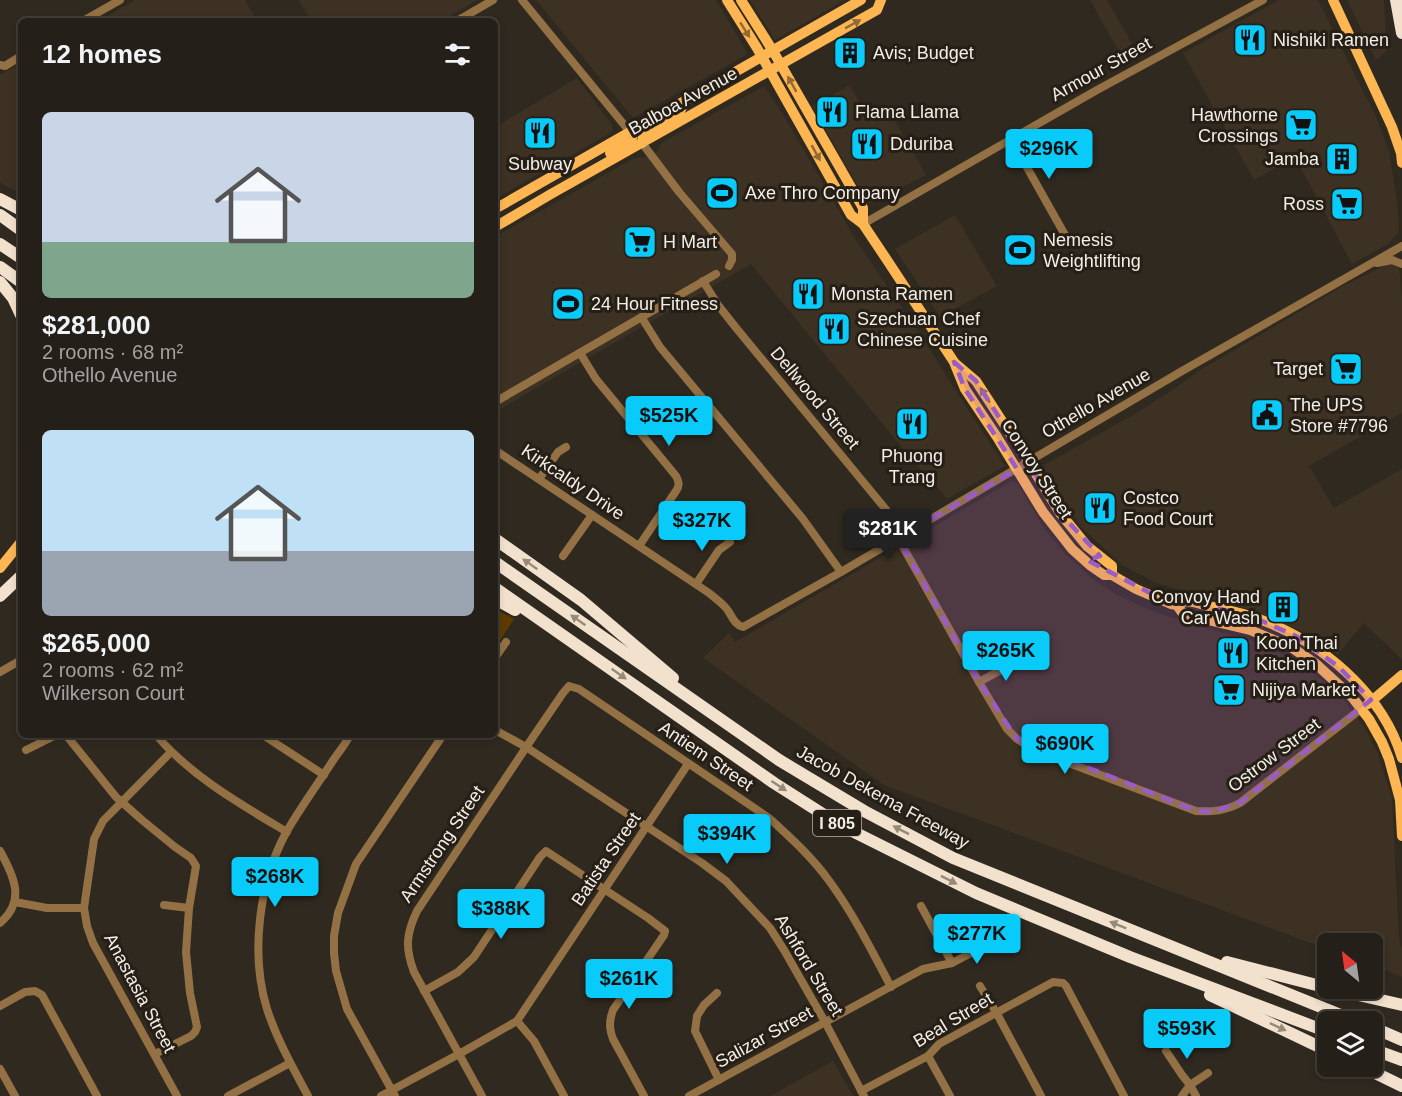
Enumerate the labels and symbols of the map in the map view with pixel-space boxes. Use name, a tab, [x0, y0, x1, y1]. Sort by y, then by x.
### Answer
one-way arrow	[845, 19, 862, 29]
one-way arrow	[740, 22, 751, 38]
restaurant icon: Nishiki Ramen	[1232, 22, 1268, 58]
place label: Nishiki Ramen	[1273, 30, 1389, 50]
street label: Armour Street	[1047, 33, 1155, 105]
building icon: Avis; Budget	[832, 35, 868, 71]
place label: Avis; Budget	[873, 43, 974, 63]
street label: Balboa Avenue	[625, 63, 741, 139]
one-way arrow	[787, 76, 797, 93]
restaurant icon: Flama Llama	[814, 94, 850, 130]
place label: Flama Llama	[855, 102, 960, 122]
place label: Hawthorne Crossings	[1191, 105, 1278, 146]
supermarket icon: Hawthorne Crossings	[1283, 107, 1319, 143]
restaurant icon: Subway	[522, 115, 558, 151]
restaurant icon: Dduriba	[849, 126, 885, 162]
pin: $296K	[1007, 129, 1091, 180]
place label: Dduriba	[890, 134, 954, 154]
building icon: Jamba	[1324, 141, 1360, 177]
one-way arrow	[811, 145, 821, 162]
place label: Jamba	[1265, 149, 1320, 169]
place label: Subway	[508, 154, 572, 174]
sports icon: Axe Thro Company	[704, 175, 740, 211]
place label: Axe Thro Company	[745, 183, 900, 203]
supermarket icon: Ross	[1329, 186, 1365, 222]
place label: Ross	[1283, 194, 1324, 214]
supermarket icon: H Mart	[622, 224, 658, 260]
place label: Nemesis Weightlifting	[1043, 230, 1141, 271]
place label: H Mart	[663, 232, 717, 252]
sports icon: Nemesis Weightlifting	[1002, 232, 1038, 268]
restaurant icon: Monsta Ramen	[790, 276, 826, 312]
place label: Monsta Ramen	[831, 284, 953, 304]
sports icon: 24 Hour Fitness	[550, 286, 586, 322]
place label: 24 Hour Fitness	[591, 294, 718, 314]
place label: Szechuan Chef Chinese Cuisine	[857, 309, 988, 350]
restaurant icon: Szechuan Chef Chinese Cuisine	[816, 311, 852, 347]
street label: Dellwood Street	[766, 343, 864, 453]
supermarket icon: Target	[1328, 351, 1364, 387]
place label: Target	[1273, 359, 1323, 379]
street label: Othello Avenue	[1038, 364, 1154, 442]
one-way arrow	[980, 387, 991, 403]
place label: The UPS Store #7796	[1290, 395, 1388, 436]
pin: $525K	[627, 396, 711, 447]
public building icon: The UPS Store #7796	[1249, 397, 1285, 433]
restaurant icon: Phuong Trang	[894, 406, 930, 442]
street label: Convoy Street	[998, 416, 1076, 522]
street label: Kirkcaldy Drive	[518, 440, 628, 524]
place label: Phuong Trang	[881, 446, 943, 487]
place label: Costco Food Court	[1123, 488, 1213, 529]
restaurant icon: Costco Food Court	[1082, 490, 1118, 526]
pin: $327K	[660, 501, 744, 552]
pin: $281K	[846, 509, 930, 560]
one-way arrow	[523, 558, 539, 570]
place label: Convoy Hand Car Wash	[1151, 587, 1260, 628]
building icon: Convoy Hand Car Wash	[1265, 589, 1301, 625]
one-way arrow	[570, 614, 586, 626]
pin: $265K	[964, 631, 1048, 682]
place label: Koon Thai Kitchen	[1256, 633, 1338, 674]
restaurant icon: Koon Thai Kitchen	[1215, 635, 1251, 671]
one-way arrow	[610, 668, 626, 680]
supermarket icon: Nijiya Market	[1211, 672, 1247, 708]
place label: Nijiya Market	[1252, 680, 1356, 700]
street label: Ostrow Street	[1224, 714, 1324, 796]
street label: Antiem Street	[655, 717, 757, 795]
pin: $690K	[1023, 724, 1107, 775]
street label: Jacob Dekema Freeway	[793, 741, 973, 853]
one-way arrow	[770, 781, 787, 792]
street label: Armstrong Street	[396, 782, 488, 906]
street label: Batista Street	[567, 809, 645, 909]
road number: I 805	[813, 810, 861, 836]
pin: $394K	[685, 814, 769, 865]
one-way arrow	[893, 825, 910, 835]
pin: $268K	[233, 857, 317, 908]
one-way arrow	[941, 875, 958, 885]
pin: $388K	[459, 889, 543, 940]
street label: Ashford Street	[771, 911, 847, 1019]
pin: $277K	[935, 914, 1019, 965]
one-way arrow	[1109, 920, 1127, 930]
street label: Anastasia Street	[100, 930, 180, 1056]
north arrow	[1317, 933, 1383, 999]
pin: $261K	[587, 959, 671, 1010]
street label: Beal Street	[910, 988, 996, 1052]
street label: Salizar Street	[712, 1002, 816, 1072]
pin: $593K	[1145, 1009, 1229, 1060]
one-way arrow	[1269, 1023, 1286, 1032]

